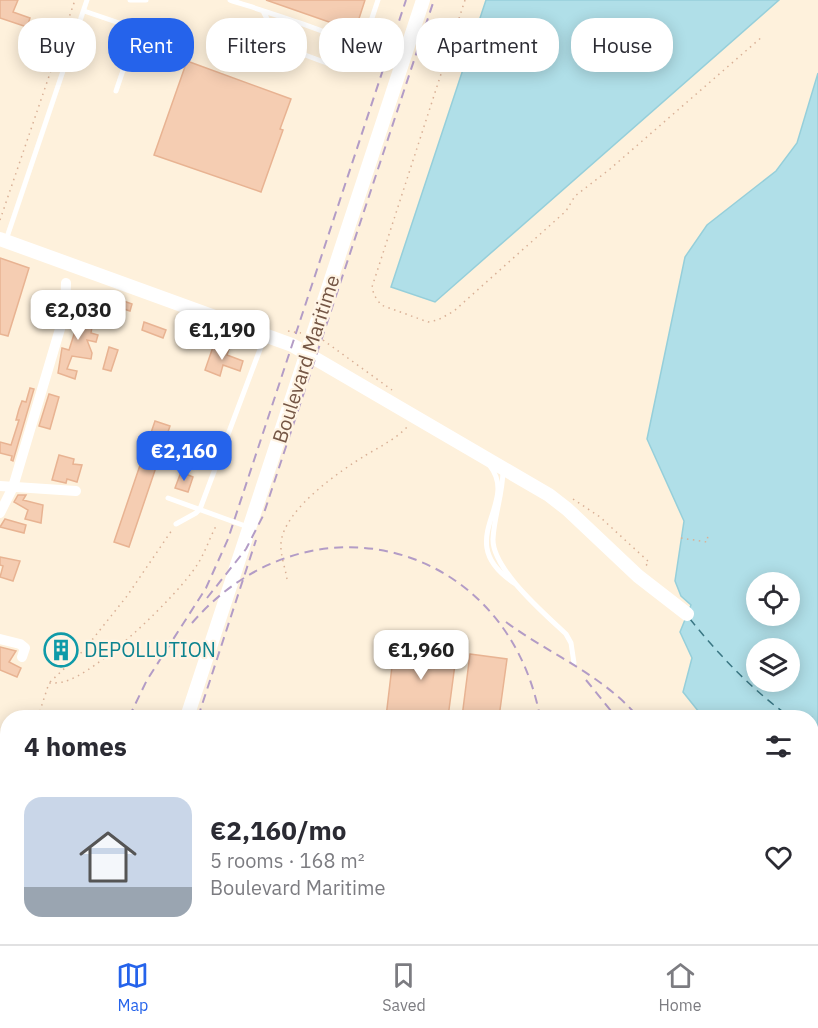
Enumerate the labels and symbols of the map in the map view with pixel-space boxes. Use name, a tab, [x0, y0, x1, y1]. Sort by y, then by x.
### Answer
street label: Boulevard Maritime	[266, 271, 345, 446]
pin: €2,030	[29, 290, 127, 341]
pin: €1,190	[173, 310, 271, 361]
pin: €2,160	[135, 431, 233, 482]
pin: €1,960	[372, 630, 470, 681]
building icon: DEPOLLUTION	[43, 632, 79, 668]
place label: DEPOLLUTION	[84, 636, 216, 663]

